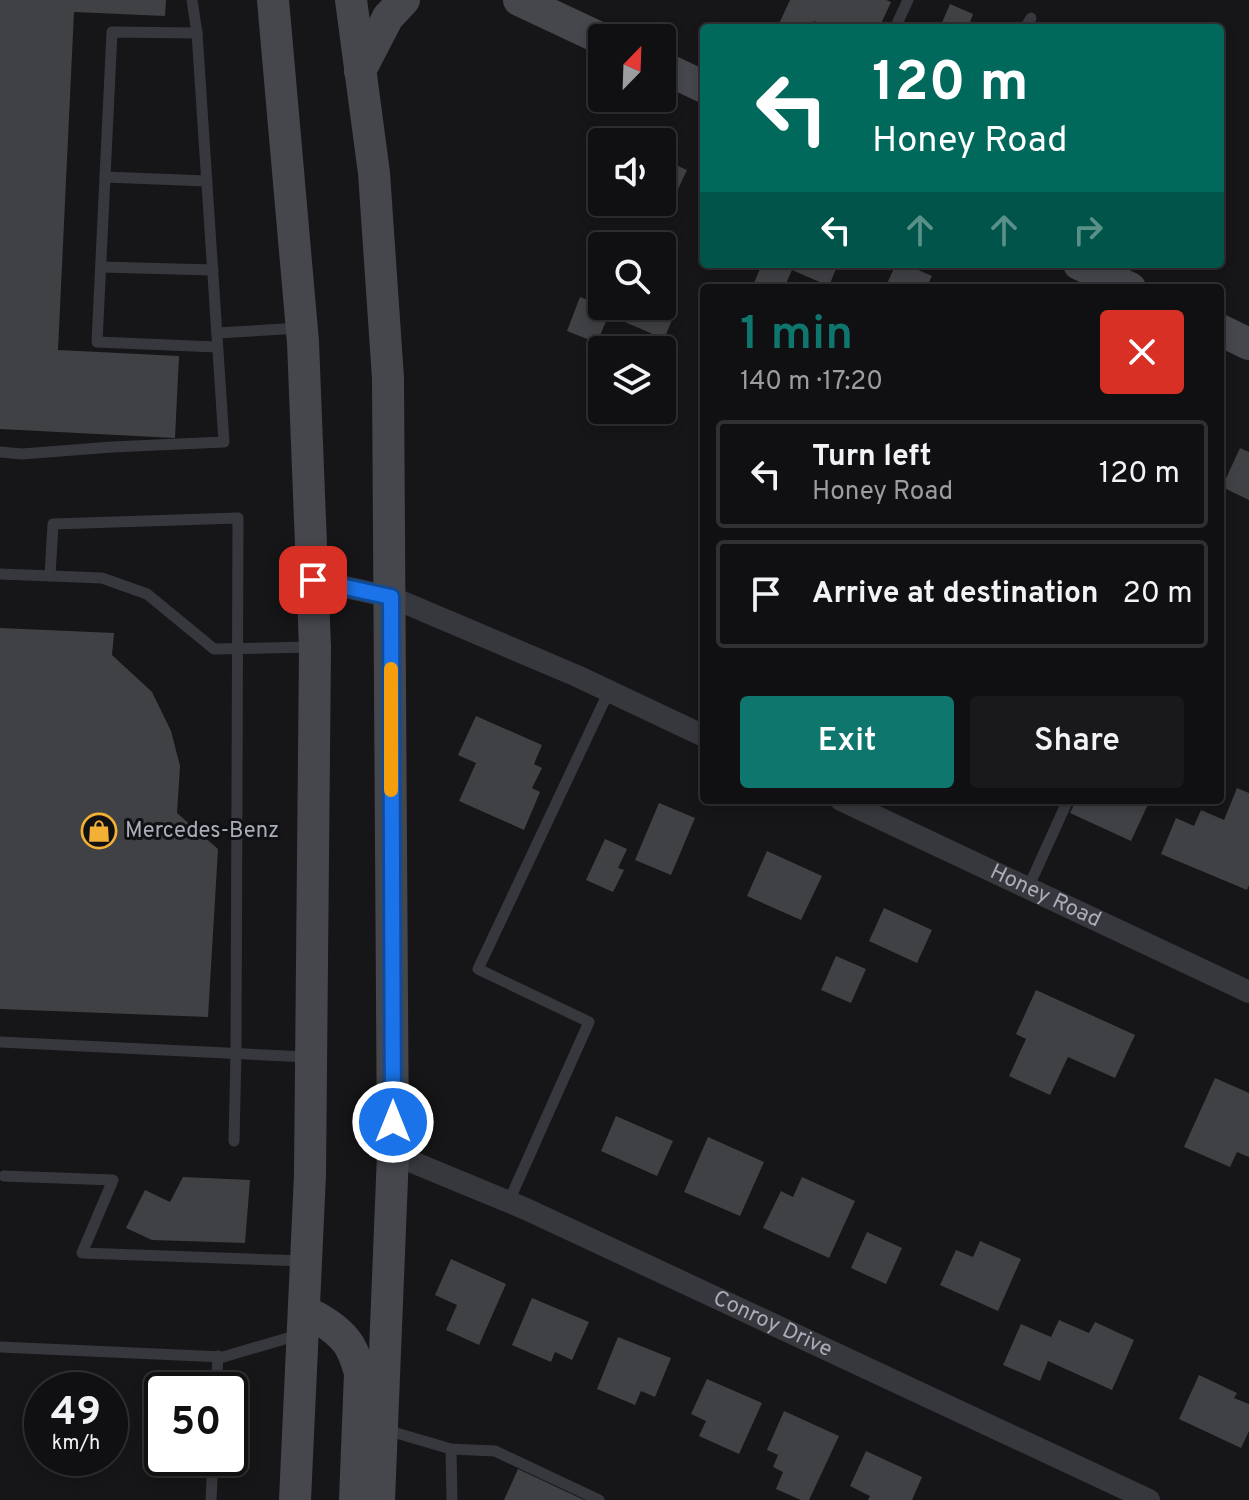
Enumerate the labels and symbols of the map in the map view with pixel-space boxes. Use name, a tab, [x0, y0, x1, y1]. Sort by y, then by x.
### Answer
north arrow	[588, 24, 676, 112]
pin	[279, 546, 347, 614]
shop icon: Mercedes-Benz	[80, 812, 118, 850]
place label: Mercedes-Benz	[125, 818, 279, 845]
street label: Honey Road	[986, 859, 1105, 934]
position arrow	[351, 1080, 435, 1164]
street label: Conroy Drive	[709, 1285, 836, 1364]
speed limit sign: 50	[144, 1372, 248, 1476]

